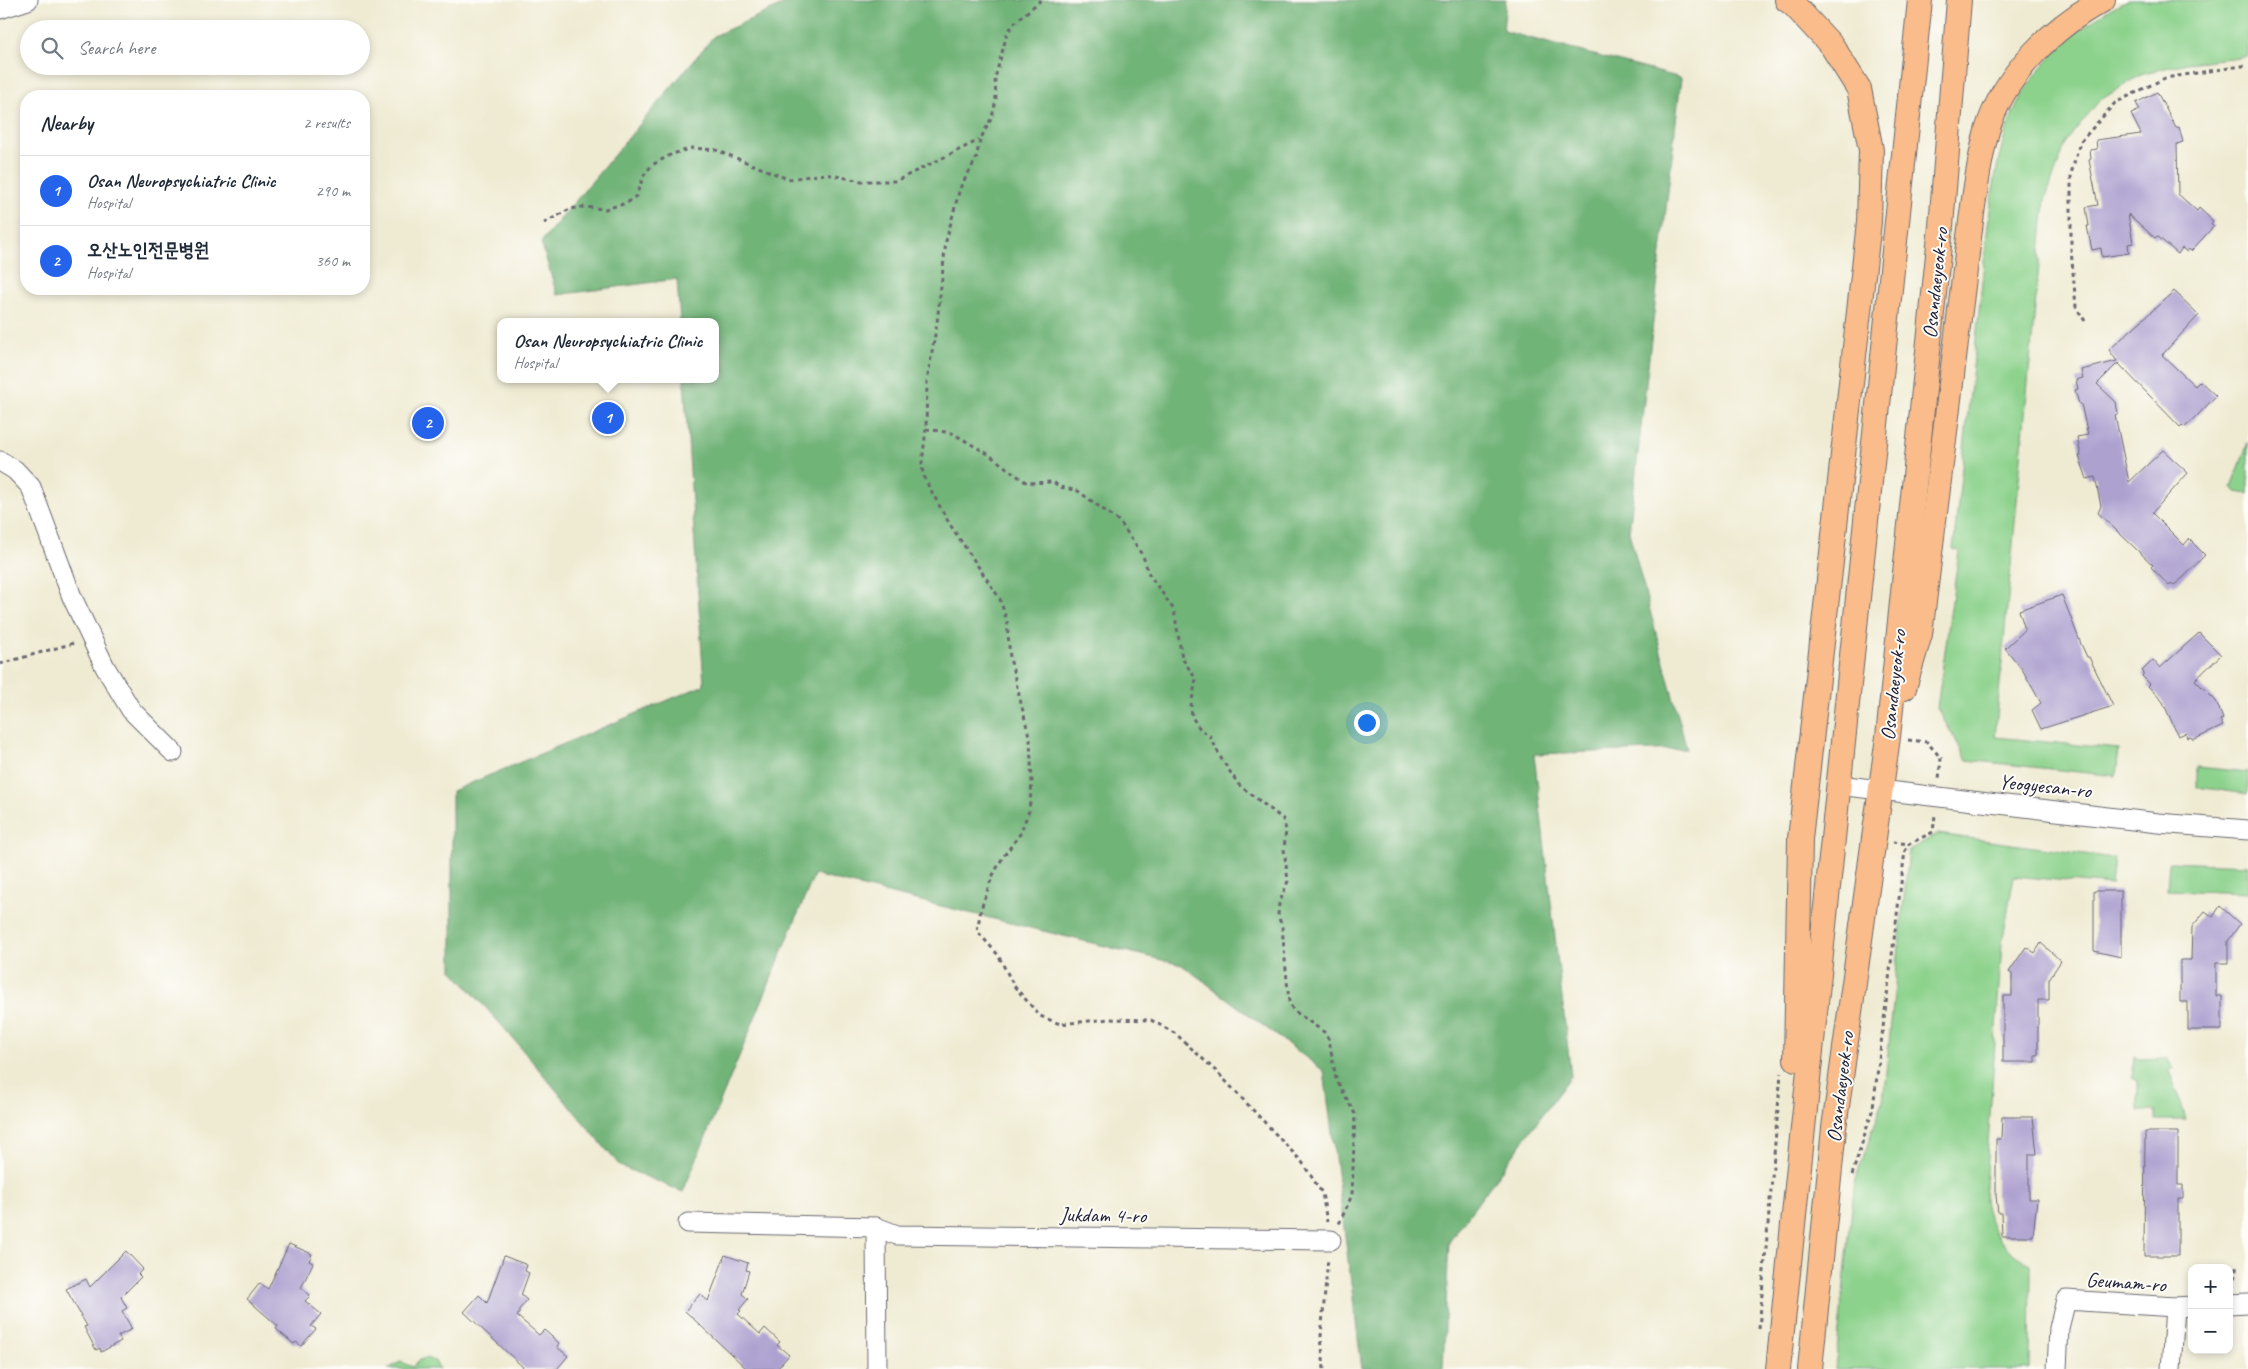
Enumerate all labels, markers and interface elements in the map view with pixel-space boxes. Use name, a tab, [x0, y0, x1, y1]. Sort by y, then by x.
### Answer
search box	[20, 20, 370, 75]
icon: search	[38, 34, 66, 62]
text: Search here	[78, 36, 155, 60]
text: Nearby	[40, 110, 93, 136]
text: 2 results	[303, 113, 350, 133]
text: Osan Neuropsychiatric Clinic	[87, 169, 276, 193]
text: 1	[52, 181, 60, 201]
text: 290 m	[316, 181, 350, 201]
text: Hospital	[87, 193, 131, 213]
street label: Osandaeyeok-ro	[1916, 225, 1954, 340]
text: 오산노인전문병원	[87, 238, 209, 262]
text: 2	[52, 251, 60, 271]
text: 360 m	[316, 251, 350, 271]
text: Hospital	[87, 263, 131, 283]
popup	[497, 318, 719, 383]
text: Osan Neuropsychiatric Clinic	[514, 329, 702, 353]
text: Hospital	[514, 353, 557, 373]
pin: 1	[592, 399, 624, 437]
pin: 2	[412, 404, 444, 442]
street label: Osandaeyeok-ro	[1874, 627, 1912, 742]
your location	[1354, 710, 1380, 736]
street label: Yeogyesan-ro	[1998, 768, 2094, 804]
street label: Osandaeyeok-ro	[1820, 1029, 1860, 1144]
street label: Jukdam 4-ro	[1059, 1201, 1148, 1229]
map controls	[2188, 1264, 2233, 1354]
button: +	[2188, 1264, 2233, 1309]
street label: Geumam-ro	[2085, 1266, 2168, 1298]
button: −	[2188, 1309, 2233, 1354]

